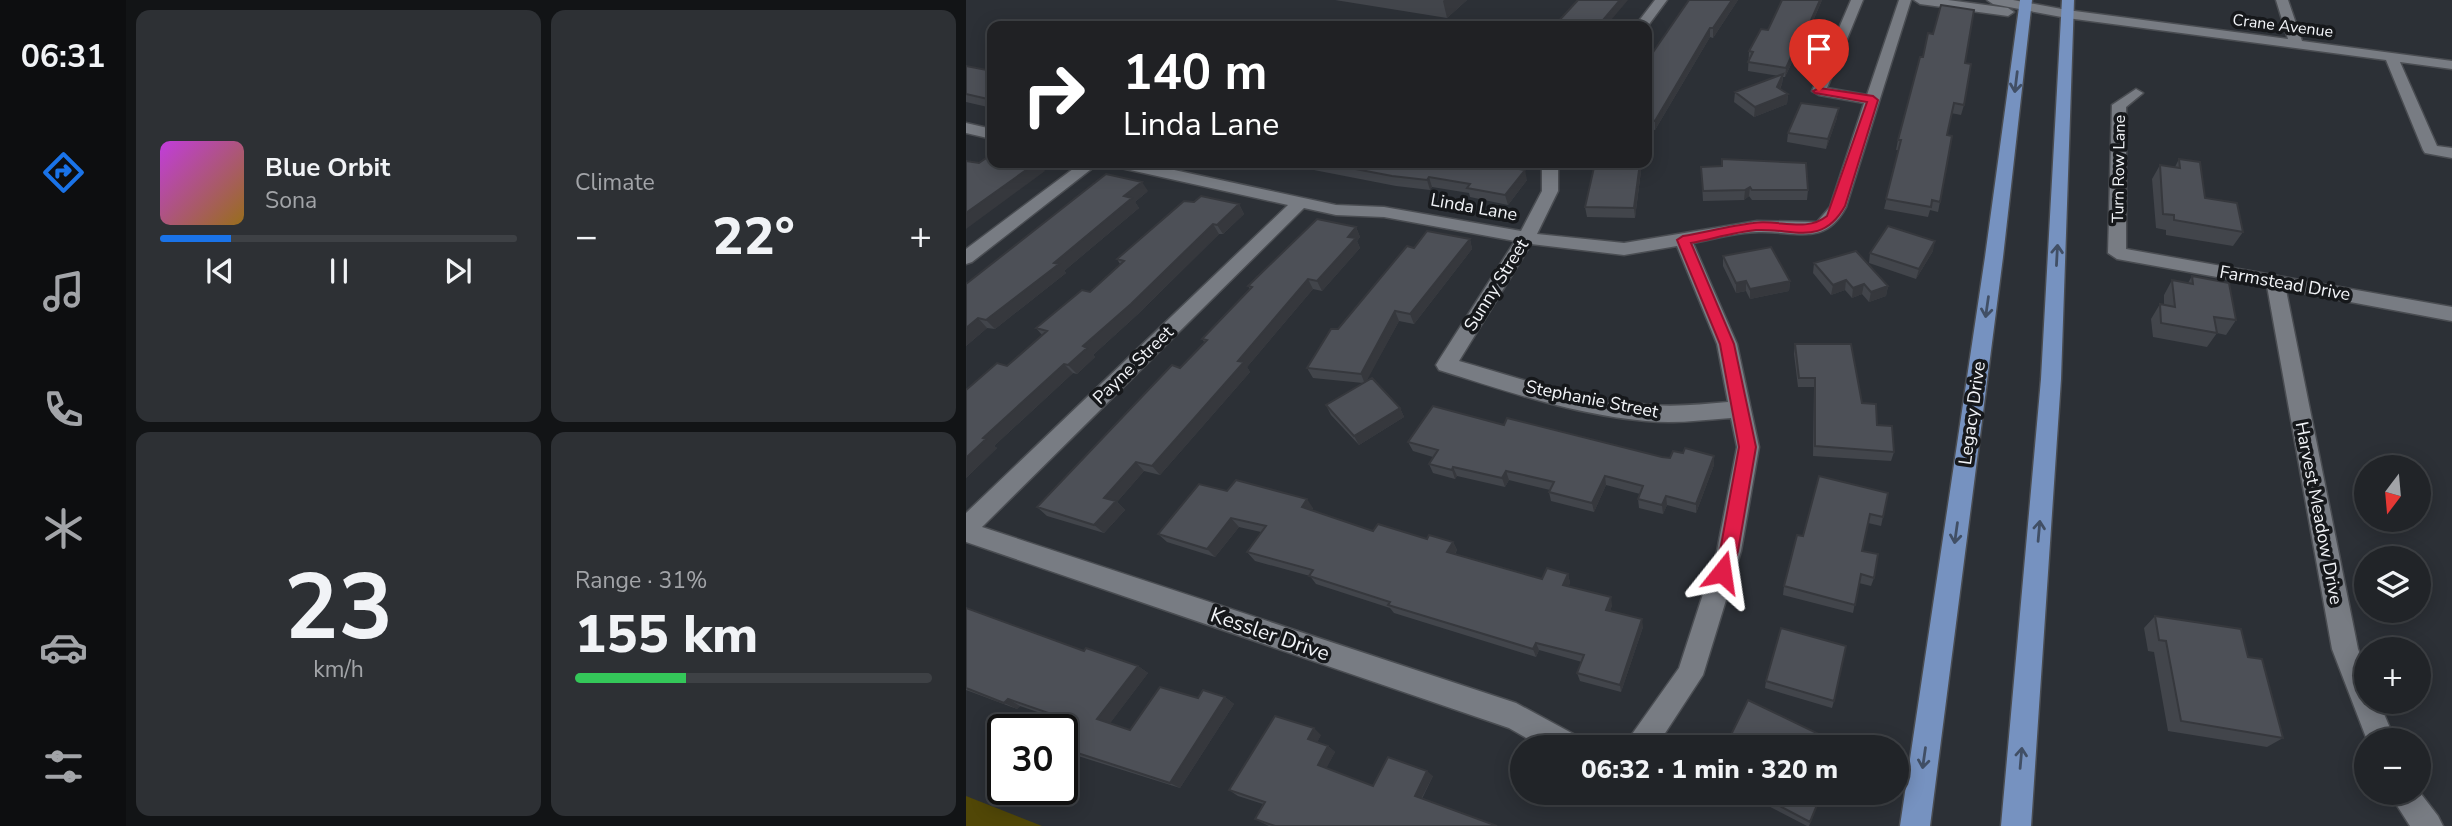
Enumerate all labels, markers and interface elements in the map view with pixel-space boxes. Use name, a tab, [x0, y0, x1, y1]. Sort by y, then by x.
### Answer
street label: Crane Avenue	[2231, 9, 2334, 43]
pin	[1789, 19, 1849, 91]
icon: arrive	[1800, 30, 1838, 68]
text: 06:31	[21, 35, 105, 78]
text: 140 m	[1123, 39, 1267, 106]
icon: right	[1008, 49, 1099, 140]
one-way arrow	[2009, 70, 2022, 93]
text: Linda Lane	[1123, 103, 1279, 146]
street label: Turn Row Lane	[2107, 115, 2131, 223]
icon: directions	[39, 148, 88, 197]
text: Blue Orbit	[265, 150, 390, 185]
text: Climate	[575, 167, 655, 198]
text: Sona	[265, 185, 317, 216]
street label: Linda Lane	[1429, 188, 1519, 226]
text: 22°	[712, 201, 795, 272]
text: −	[575, 211, 598, 262]
text: +	[909, 211, 932, 262]
street label: Sunny Street	[1458, 234, 1534, 336]
one-way arrow	[2051, 244, 2064, 267]
icon: previous	[201, 252, 239, 290]
icon: pause	[320, 252, 358, 290]
icon: next	[439, 252, 477, 290]
street label: Farmstead Drive	[2218, 260, 2352, 306]
icon: music	[39, 267, 88, 316]
one-way arrow	[1980, 295, 1993, 318]
street label: Payne Street	[1088, 320, 1179, 409]
street label: Legacy Drive	[1953, 360, 1991, 466]
street label: Stephanie Street	[1524, 374, 1661, 424]
icon: phone	[39, 385, 88, 434]
street label: Harvest Meadow Drive	[2289, 420, 2349, 606]
north arrow	[2354, 455, 2431, 532]
map controls	[2354, 455, 2431, 805]
icon: climate	[39, 504, 88, 553]
one-way arrow	[2033, 520, 2046, 543]
one-way arrow	[1949, 521, 1962, 544]
position arrow	[1685, 535, 1759, 609]
text: 23	[284, 546, 393, 670]
button: layers	[2354, 546, 2431, 623]
text: Range · 31%	[575, 565, 707, 596]
text: 155 km	[575, 599, 758, 670]
street label: Kessler Drive	[1207, 601, 1333, 667]
icon: car	[39, 623, 88, 672]
button: +	[2354, 637, 2431, 714]
text: km/h	[313, 654, 364, 685]
speed limit sign: 30	[987, 714, 1078, 805]
button: −	[2354, 728, 2431, 805]
icon: filters	[39, 742, 88, 791]
one-way arrow	[1918, 746, 1931, 769]
one-way arrow	[2015, 747, 2028, 770]
text: 06:32 · 1 min · 320 m	[1581, 752, 1838, 787]

